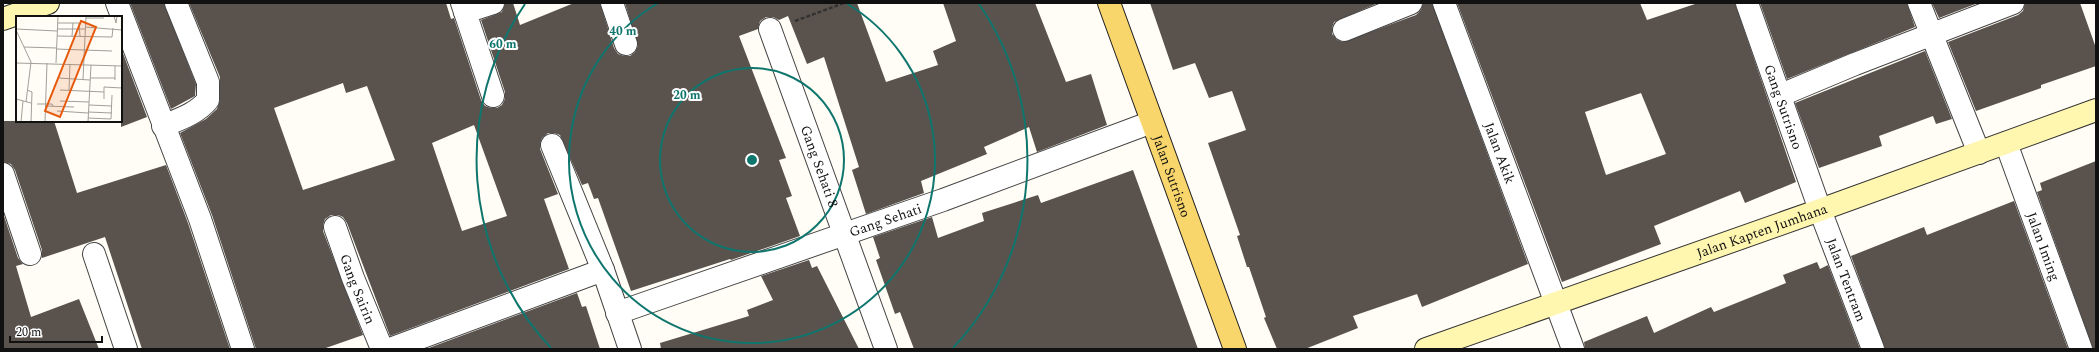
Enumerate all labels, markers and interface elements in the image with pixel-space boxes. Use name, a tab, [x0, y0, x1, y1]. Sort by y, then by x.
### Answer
inset map	[16, 16, 122, 122]
text: 40 m	[609, 22, 637, 41]
text: 60 m	[489, 35, 517, 54]
street label: Gang Sutrisno	[1758, 61, 1808, 152]
text: 20 m	[673, 86, 701, 105]
street label: Jalan Akik	[1478, 119, 1521, 187]
street label: Gang Sehati 8	[795, 122, 844, 211]
street label: Jalan Sutrisno	[1147, 132, 1196, 220]
centre of rings	[745, 153, 759, 167]
street label: Gang Sehati	[846, 198, 925, 243]
street label: Jalan Kapten Jumhana	[1694, 198, 1830, 264]
street label: Jalan Iming	[2021, 209, 2065, 284]
street label: Jalan Tentram	[1821, 235, 1872, 325]
street label: Gang Sairin	[334, 251, 381, 327]
scale bar	[10, 318, 102, 344]
text: 20 m	[16, 323, 41, 342]

